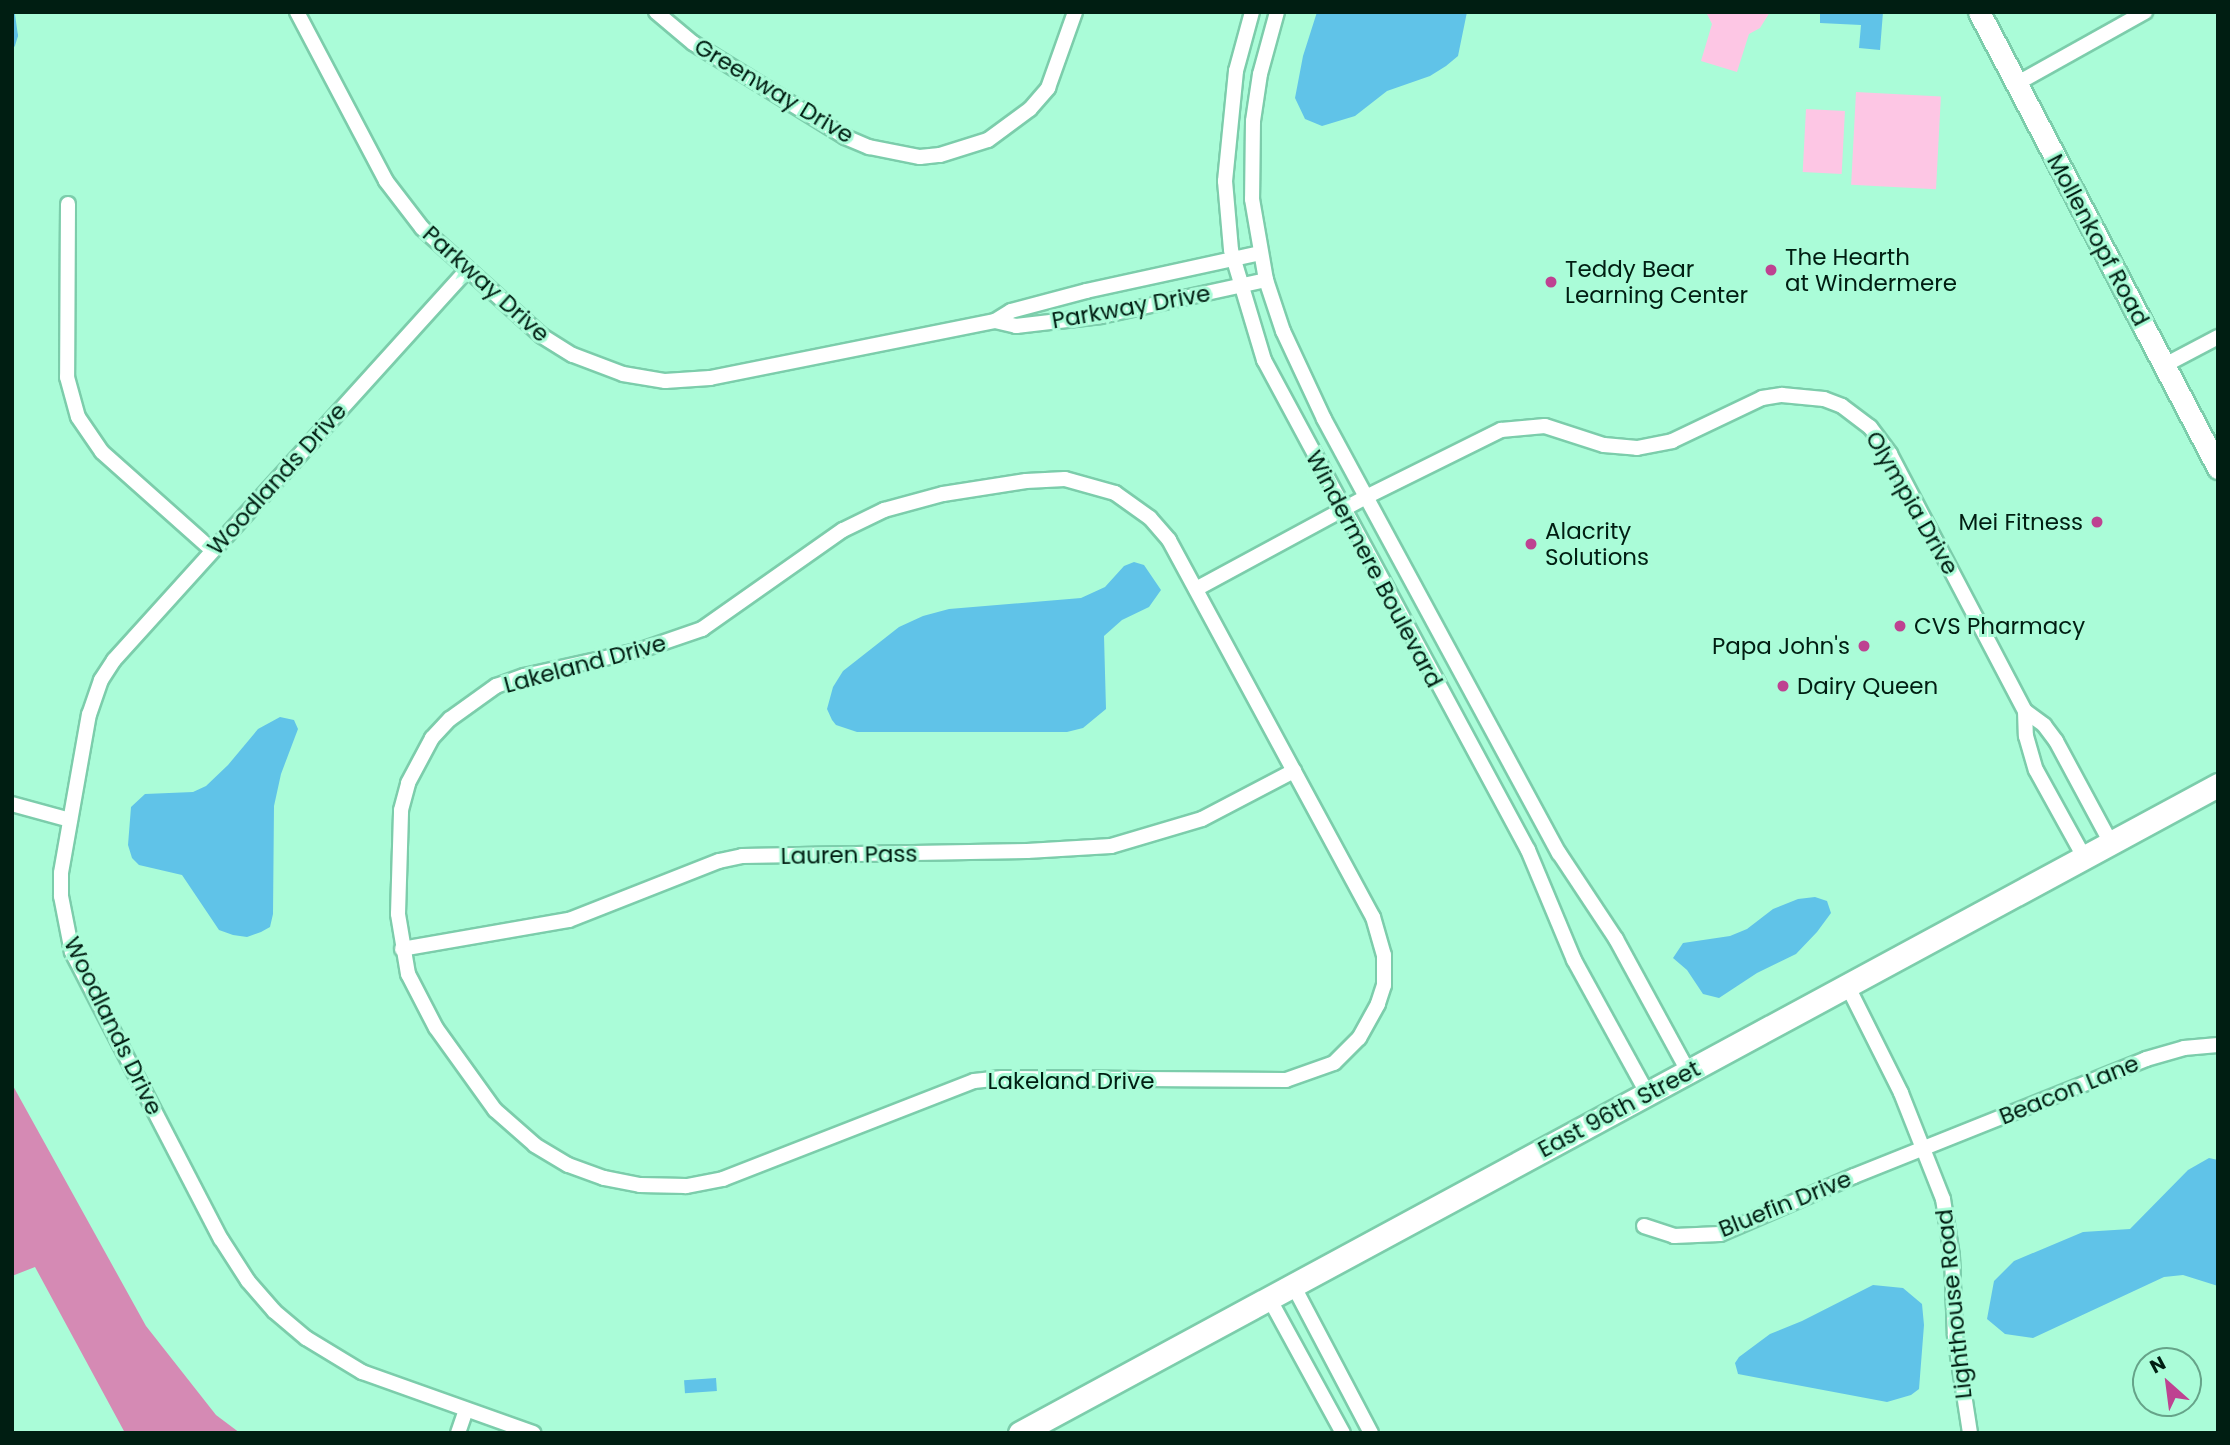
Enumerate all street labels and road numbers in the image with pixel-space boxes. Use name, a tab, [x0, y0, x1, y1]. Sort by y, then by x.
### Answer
street label: Greenway Drive	[689, 33, 859, 149]
street label: Mollenkopf Road	[2041, 149, 2155, 331]
street label: Parkway Drive	[417, 220, 555, 348]
street label: Parkway Drive	[1050, 279, 1212, 335]
street label: Woodlands Drive	[202, 397, 352, 561]
street label: Olympia Drive	[1860, 426, 1964, 580]
street label: Windermere Boulevard	[1300, 446, 1448, 692]
street label: Lakeland Drive	[501, 629, 669, 699]
street label: Lauren Pass	[780, 840, 918, 870]
street label: Woodlands Drive	[58, 932, 168, 1120]
street label: Beacon Lane	[1995, 1050, 2143, 1130]
street label: East 96th Street	[1533, 1055, 1705, 1163]
street label: Lakeland Drive	[988, 1067, 1154, 1095]
street label: Bluefin Drive	[1715, 1165, 1855, 1243]
street label: Lighthouse Road	[1930, 1208, 1978, 1400]

